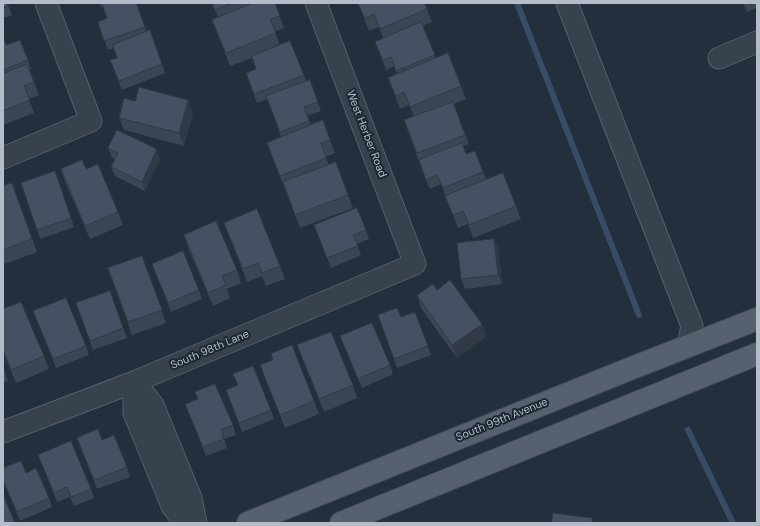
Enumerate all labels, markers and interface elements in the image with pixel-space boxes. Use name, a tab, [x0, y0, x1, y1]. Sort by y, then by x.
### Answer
street label: West Herber Road	[343, 89, 389, 179]
street label: South 98th Lane	[169, 327, 251, 373]
street label: South 99th Avenue	[454, 396, 550, 444]

